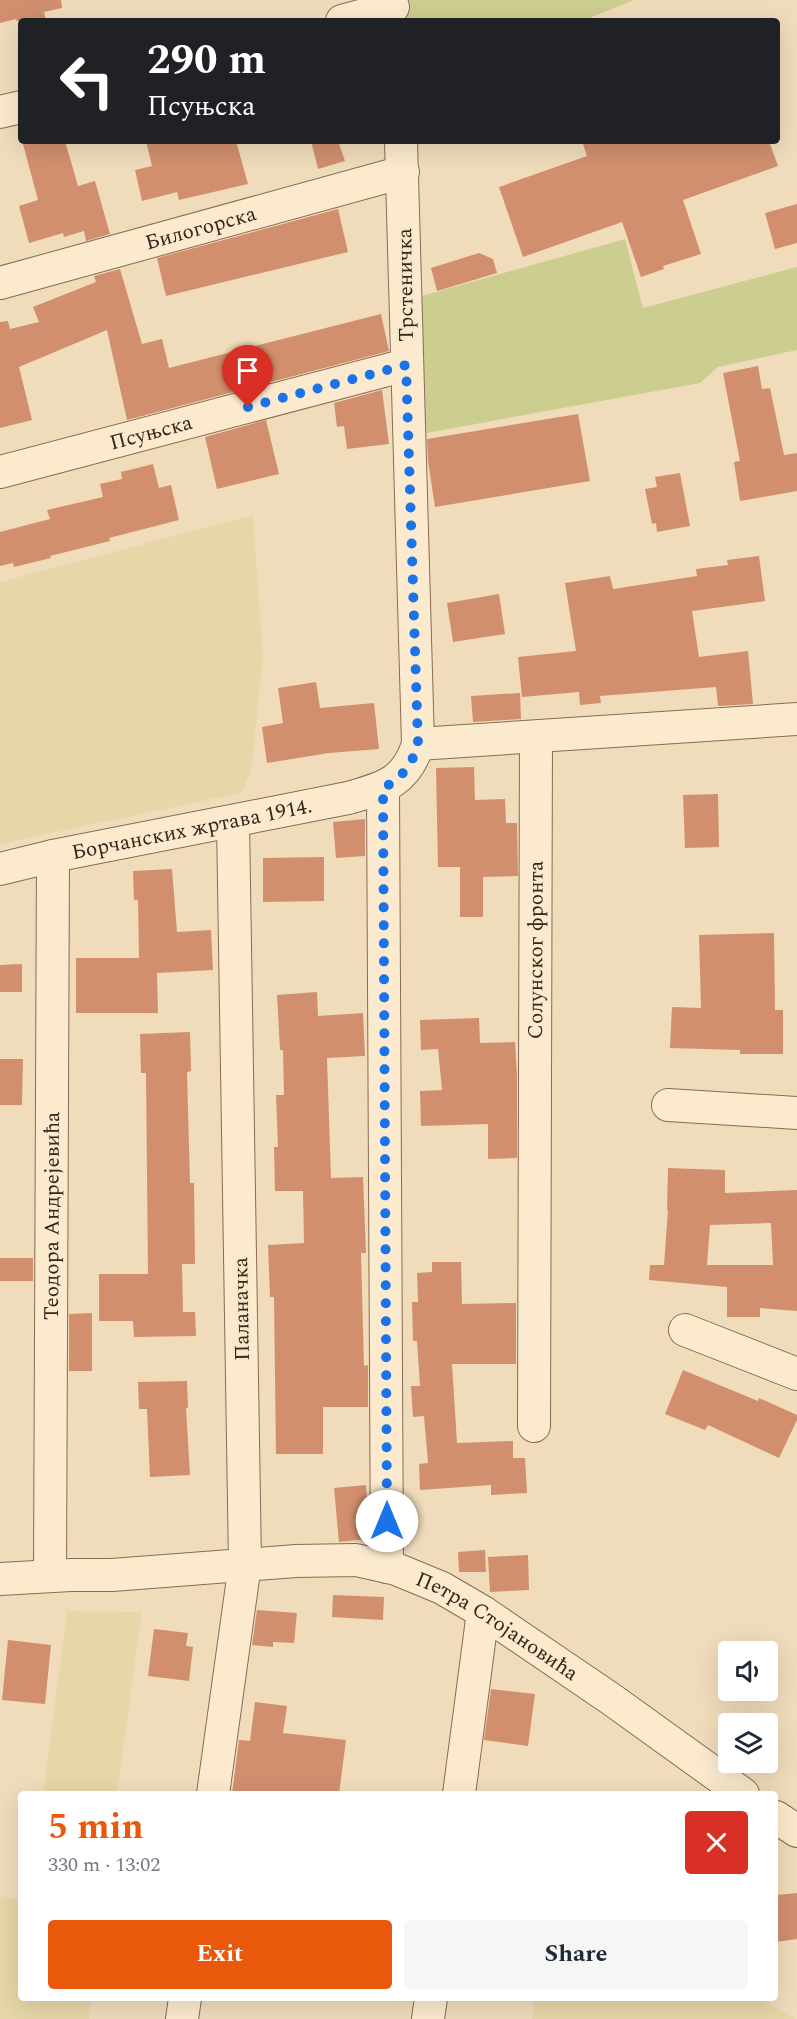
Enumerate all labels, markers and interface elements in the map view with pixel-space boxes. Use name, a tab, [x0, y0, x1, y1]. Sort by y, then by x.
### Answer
text: 290 m	[147, 29, 266, 92]
icon: left	[48, 42, 126, 120]
text: Псуњска	[147, 86, 256, 128]
street label: Билогорска	[142, 198, 261, 259]
street label: Трстеничка	[389, 227, 423, 342]
pin	[222, 345, 273, 407]
icon: arrive	[231, 354, 264, 387]
street label: Псуњска	[106, 407, 197, 459]
street label: Борчанских жртава 1914.	[69, 790, 315, 869]
street label: Солунског фронта	[520, 860, 553, 1039]
street label: Теодора Андрејевића	[36, 1111, 69, 1320]
street label: Паланачка	[225, 1256, 259, 1361]
position arrow	[355, 1489, 419, 1553]
street label: Петра Стојановића	[410, 1564, 585, 1690]
map controls	[718, 1641, 778, 1773]
button: sound	[718, 1641, 778, 1701]
button: layers	[718, 1713, 778, 1773]
text: 5 min	[48, 1800, 144, 1855]
button: close	[685, 1811, 748, 1874]
text: 330 m · 13:02	[48, 1850, 160, 1880]
button: Exit	[48, 1920, 392, 1989]
button: Share	[404, 1920, 748, 1989]

